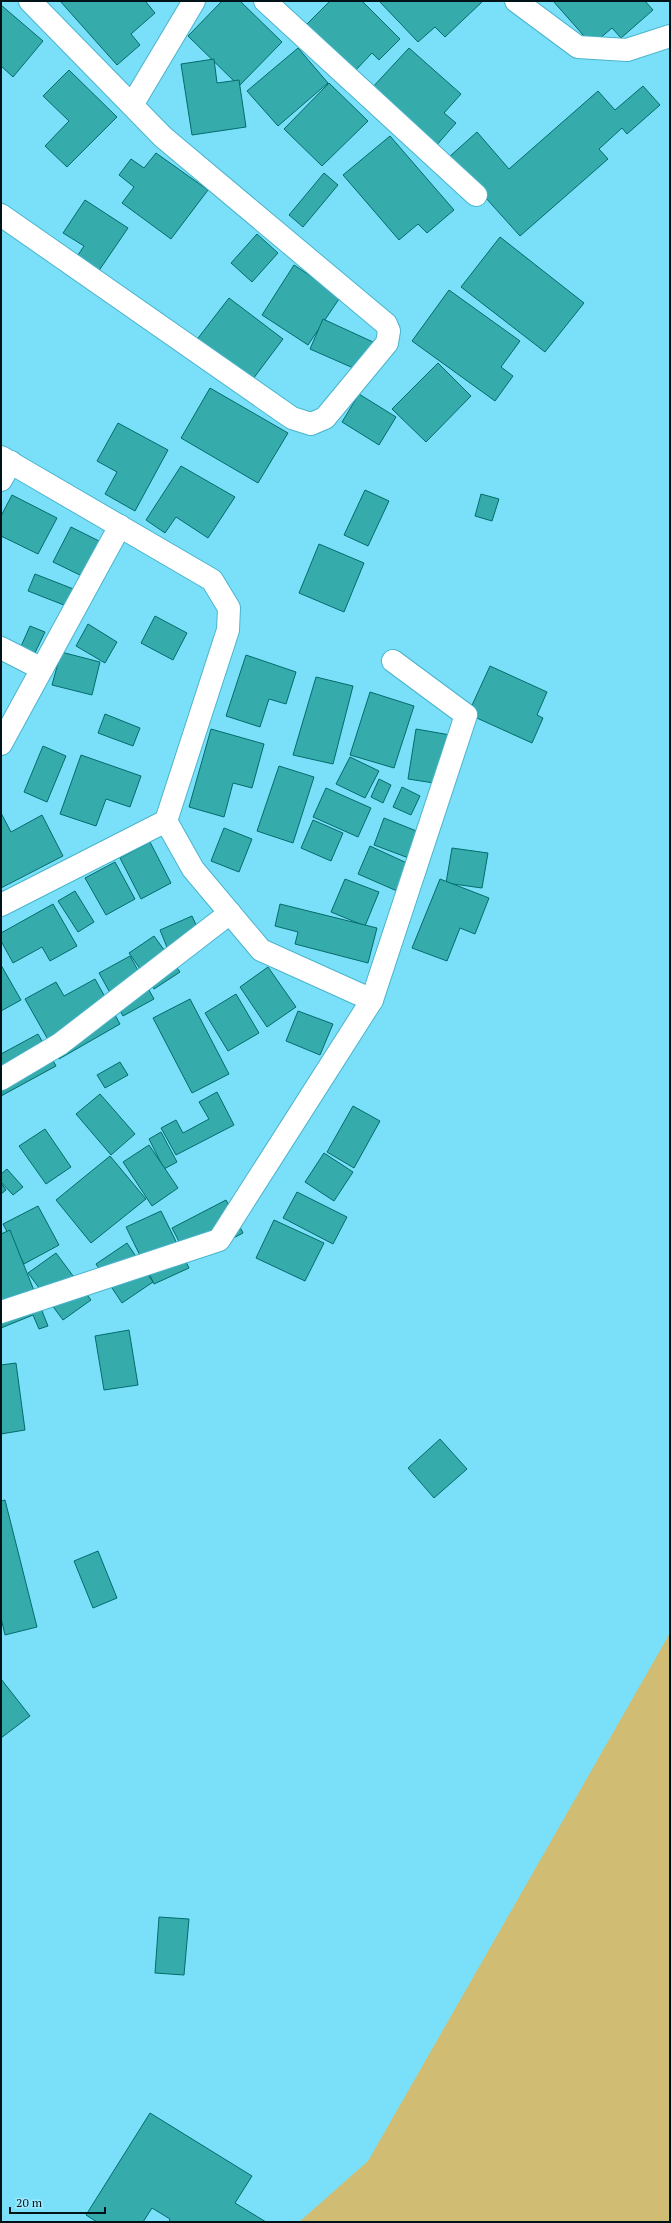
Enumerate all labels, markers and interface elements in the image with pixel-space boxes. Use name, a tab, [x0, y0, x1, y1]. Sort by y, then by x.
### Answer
scale bar	[10, 2189, 105, 2215]
text: 20 m	[16, 2195, 43, 2210]

